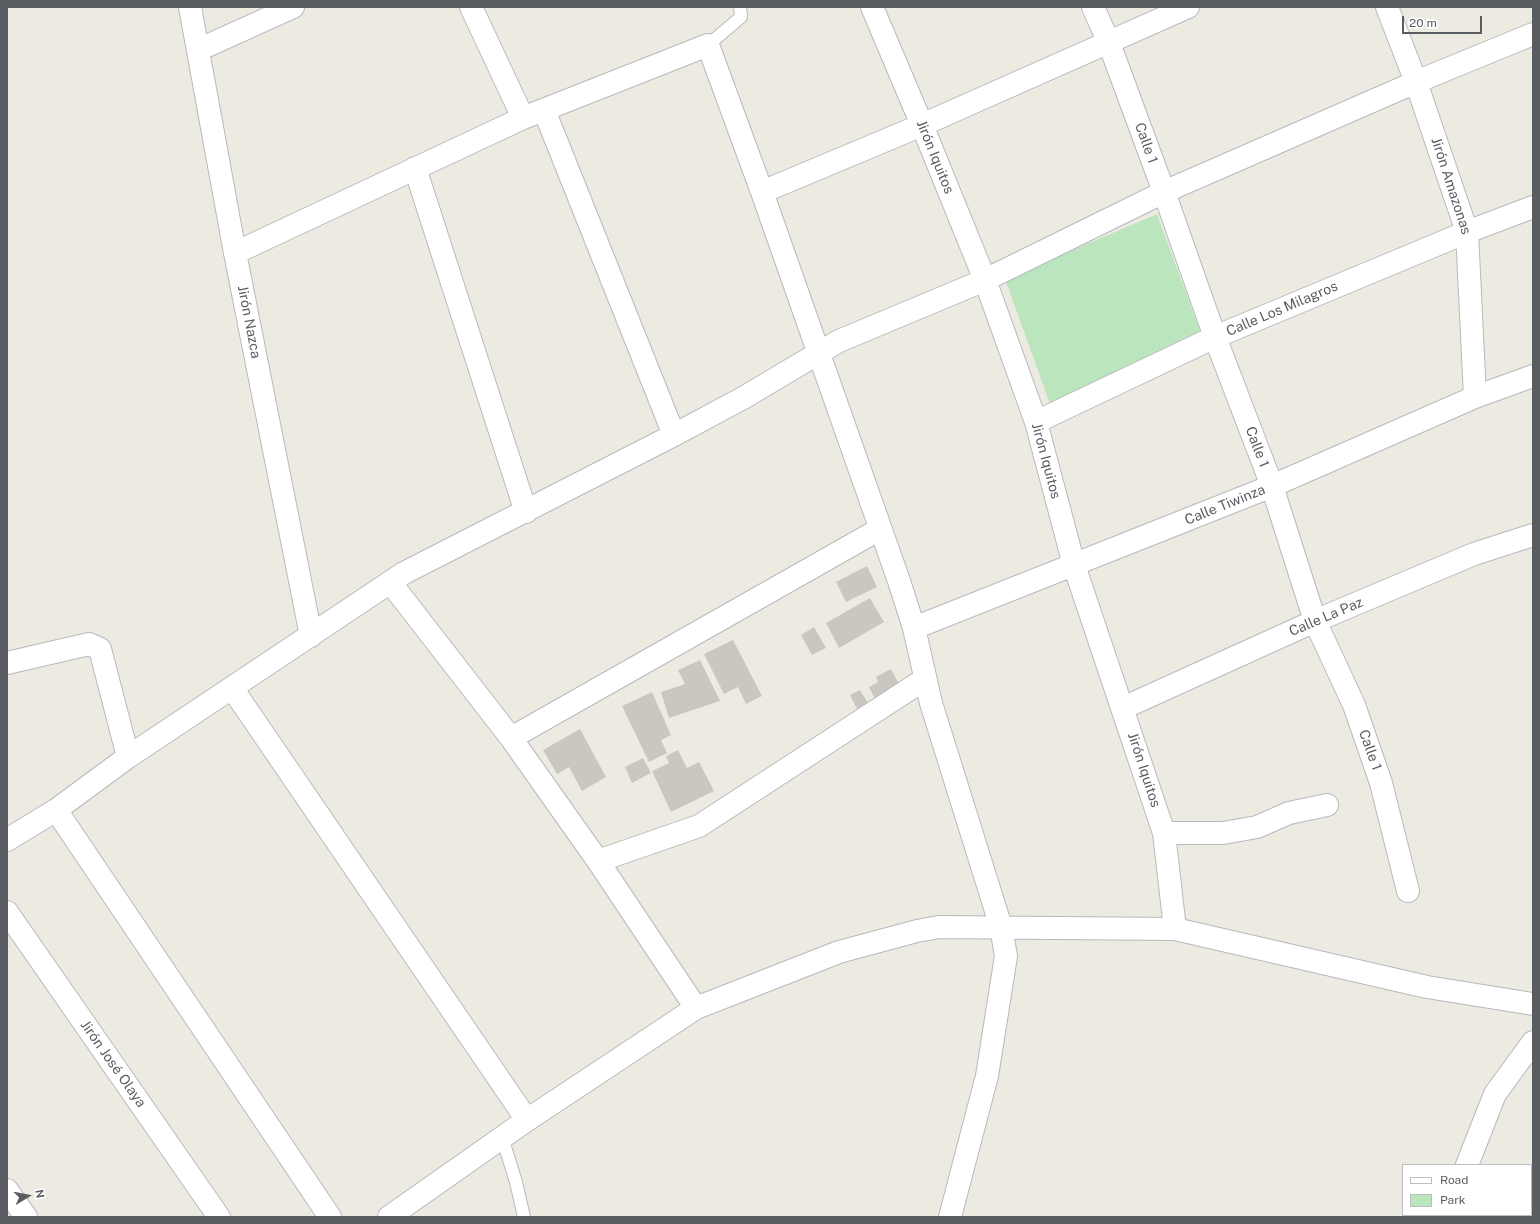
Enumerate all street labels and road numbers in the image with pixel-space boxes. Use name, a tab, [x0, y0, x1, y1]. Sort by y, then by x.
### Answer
street label: Jirón Iquitos	[913, 118, 957, 196]
street label: Calle 1	[1131, 120, 1161, 166]
street label: Jirón Amazonas	[1427, 135, 1475, 237]
street label: Calle Los Milagros	[1224, 278, 1340, 340]
street label: Jirón Nazca	[234, 284, 264, 360]
street label: Jirón Iquitos	[1028, 421, 1064, 501]
street label: Calle 1	[1242, 424, 1272, 470]
street label: Calle Tiwinza	[1182, 481, 1268, 529]
street label: Calle La Paz	[1286, 594, 1366, 640]
street label: Calle 1	[1355, 727, 1385, 773]
street label: Jirón Iquitos	[1124, 730, 1164, 810]
street label: Jirón José Olaya	[77, 1017, 149, 1111]

